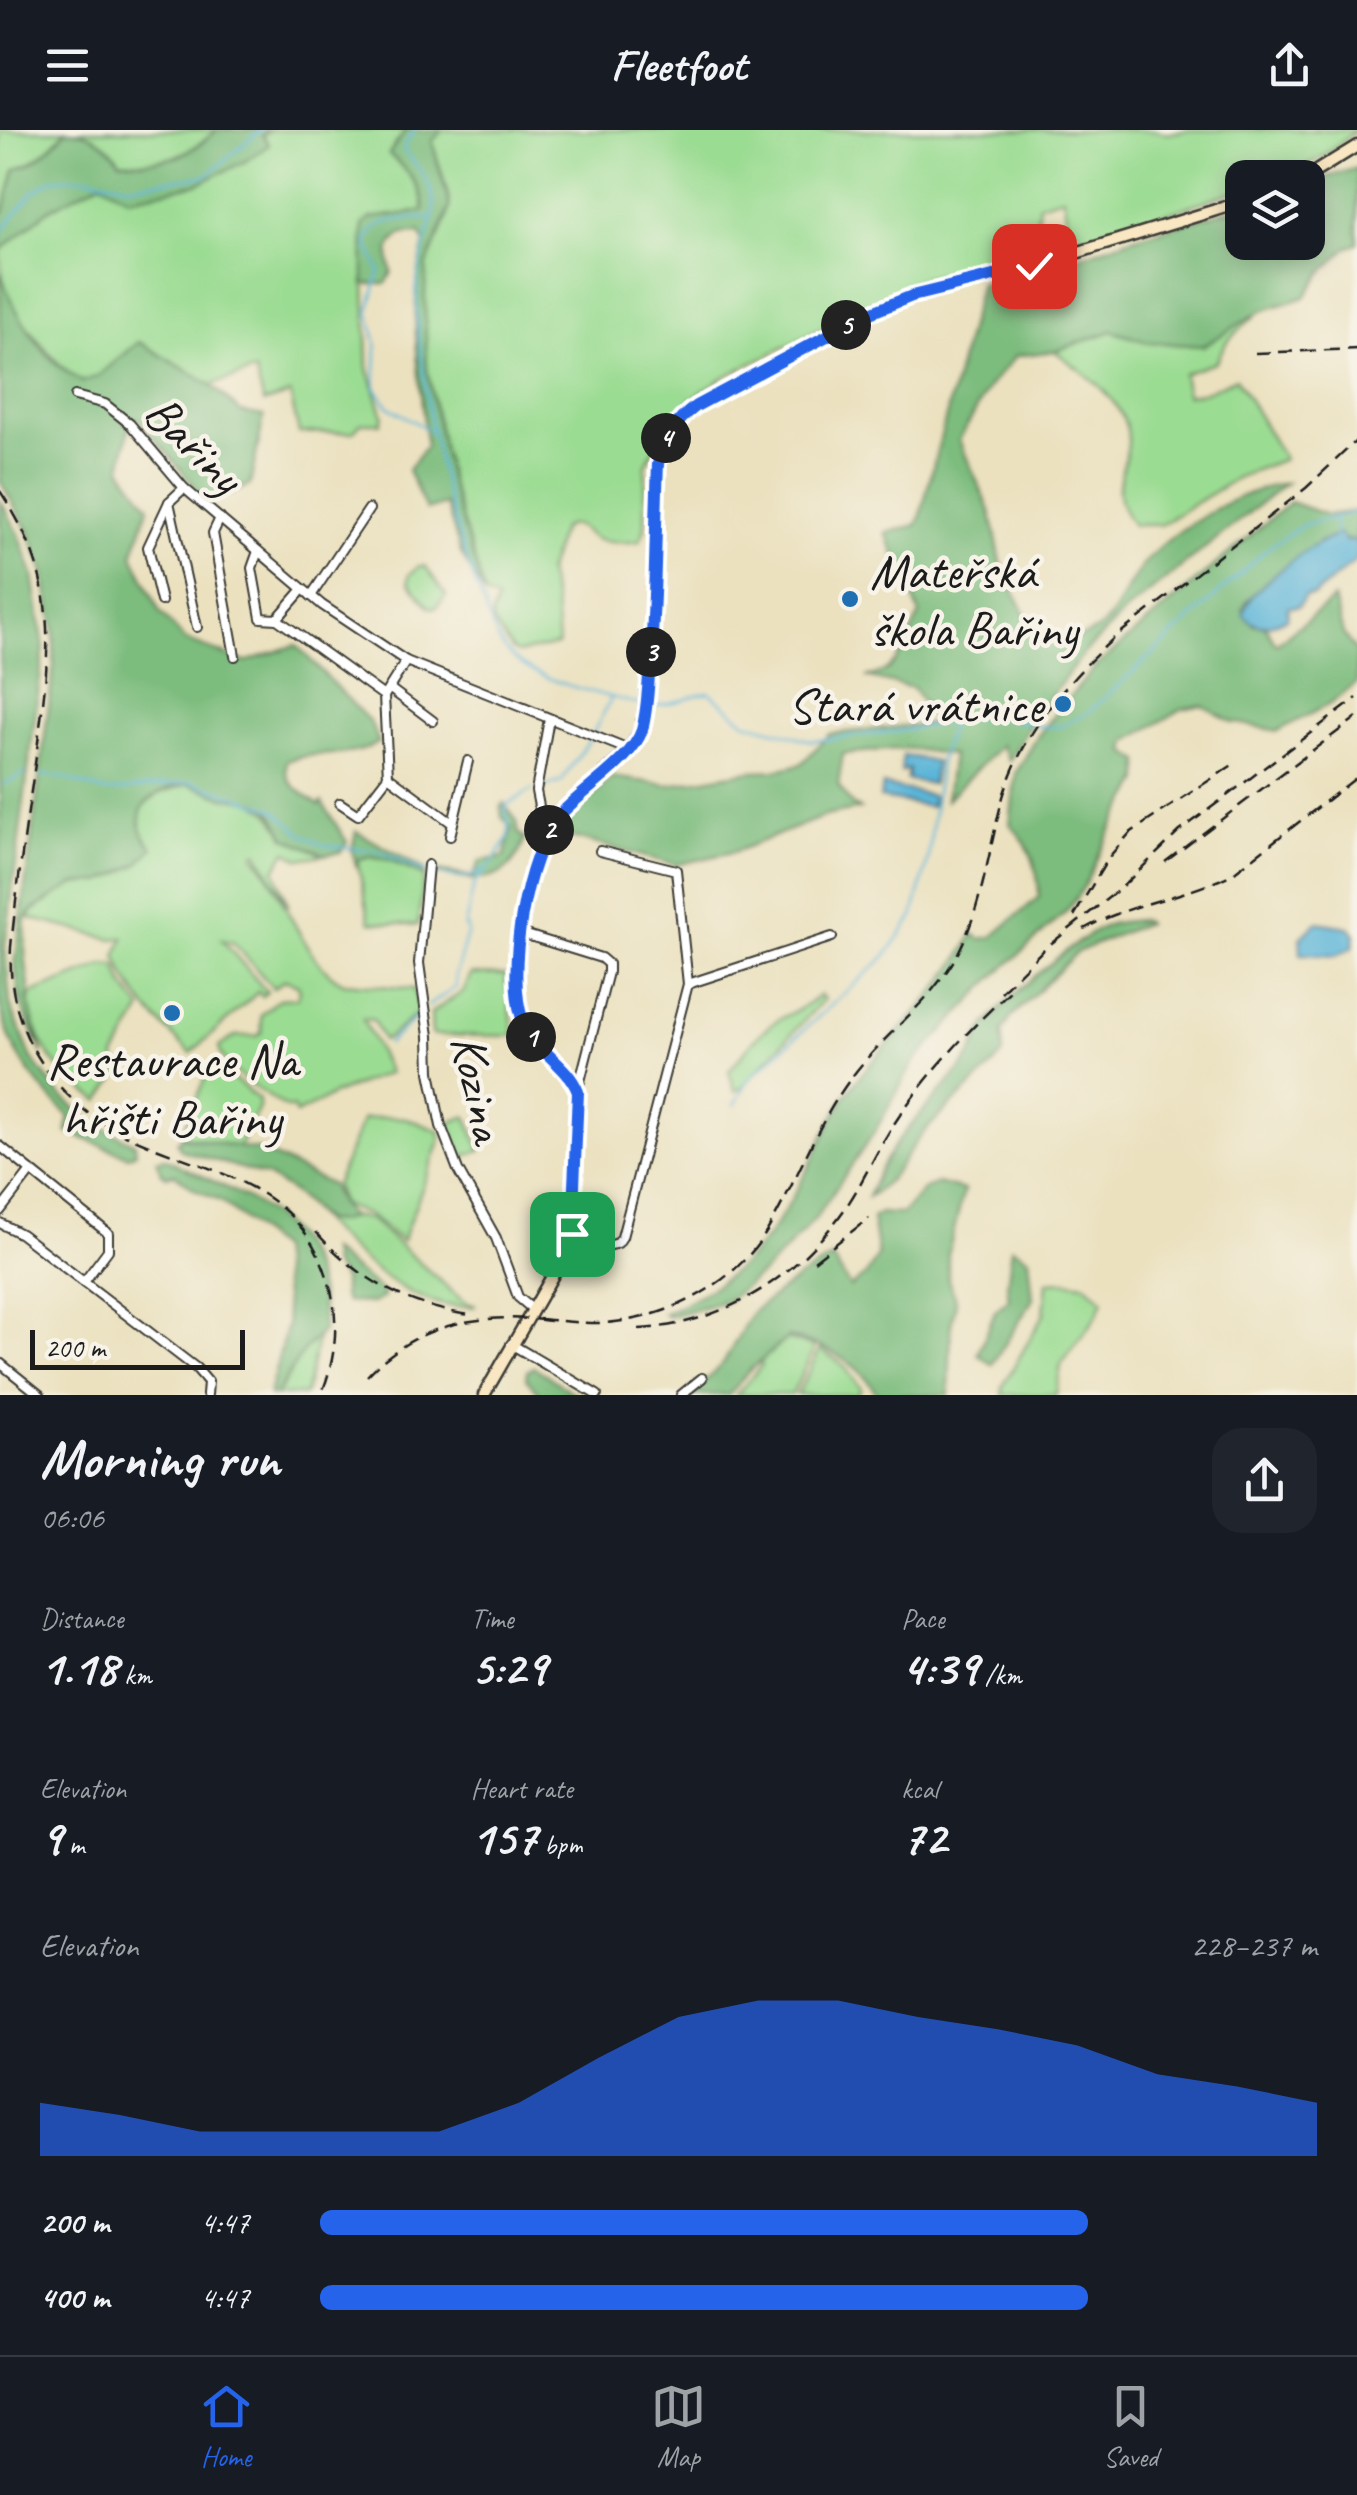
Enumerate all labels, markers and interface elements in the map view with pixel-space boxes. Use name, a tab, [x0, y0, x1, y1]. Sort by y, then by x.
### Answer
text: Fleetfoot	[611, 37, 746, 94]
icon: menu	[40, 38, 95, 93]
icon: share	[1262, 38, 1317, 93]
map controls	[1225, 160, 1325, 260]
button: layers	[1225, 160, 1325, 260]
pin	[992, 224, 1077, 309]
icon: check	[1007, 239, 1062, 294]
pin: 5	[821, 300, 871, 350]
text: 5	[840, 307, 852, 342]
street label: Bařiny	[131, 381, 259, 509]
pin: 4	[641, 413, 691, 463]
text: 4	[660, 420, 672, 455]
place label: Mateřská škola Bařiny	[870, 540, 1080, 661]
marker: Mateřská škola Bařiny	[839, 588, 861, 610]
pin: 3	[626, 627, 676, 677]
text: 3	[645, 634, 657, 669]
place label: Stará vrátnice	[788, 674, 1046, 737]
marker: Stará vrátnice	[1052, 693, 1074, 715]
pin: 2	[524, 805, 574, 855]
text: 2	[543, 812, 555, 847]
marker: Restaurace Na hřišti Bařiny	[161, 1002, 183, 1024]
pin: 1	[506, 1012, 556, 1062]
text: 1	[525, 1019, 537, 1054]
place label: Restaurace Na hřišti Bařiny	[46, 1029, 302, 1150]
street label: Kozina	[436, 1029, 522, 1152]
pin	[530, 1192, 615, 1277]
icon: arrive	[545, 1207, 600, 1262]
scale bar	[30, 1325, 245, 1370]
text: 200 m	[45, 1330, 105, 1365]
text: Morning run	[40, 1424, 280, 1494]
button: share	[1212, 1428, 1317, 1533]
text: 06:06	[40, 1497, 104, 1538]
text: Distance	[40, 1601, 124, 1636]
text: Time	[471, 1601, 514, 1636]
text: Pace	[901, 1601, 944, 1636]
text: 1.18	[40, 1636, 117, 1699]
text: 5:29	[471, 1636, 547, 1699]
text: 4:39	[901, 1636, 978, 1699]
text: km	[117, 1657, 152, 1692]
text: /km	[978, 1657, 1022, 1692]
text: Elevation	[40, 1771, 126, 1806]
text: Heart rate	[471, 1771, 573, 1806]
text: kcal	[901, 1771, 938, 1806]
text: 9	[40, 1806, 62, 1869]
text: 157	[471, 1806, 537, 1869]
text: 72	[901, 1806, 946, 1869]
text: m	[62, 1827, 84, 1862]
text: bpm	[537, 1827, 582, 1862]
text: Elevation	[40, 1925, 138, 1966]
text: 228–237 m	[1191, 1925, 1317, 1966]
text: 200 m	[40, 2202, 109, 2243]
text: 4:47	[200, 2202, 250, 2243]
text: 400 m	[40, 2277, 109, 2318]
text: 4:47	[200, 2277, 250, 2318]
tab: Home	[199, 2379, 254, 2474]
tab: Map	[651, 2379, 706, 2474]
tab: Saved	[1103, 2379, 1158, 2474]

